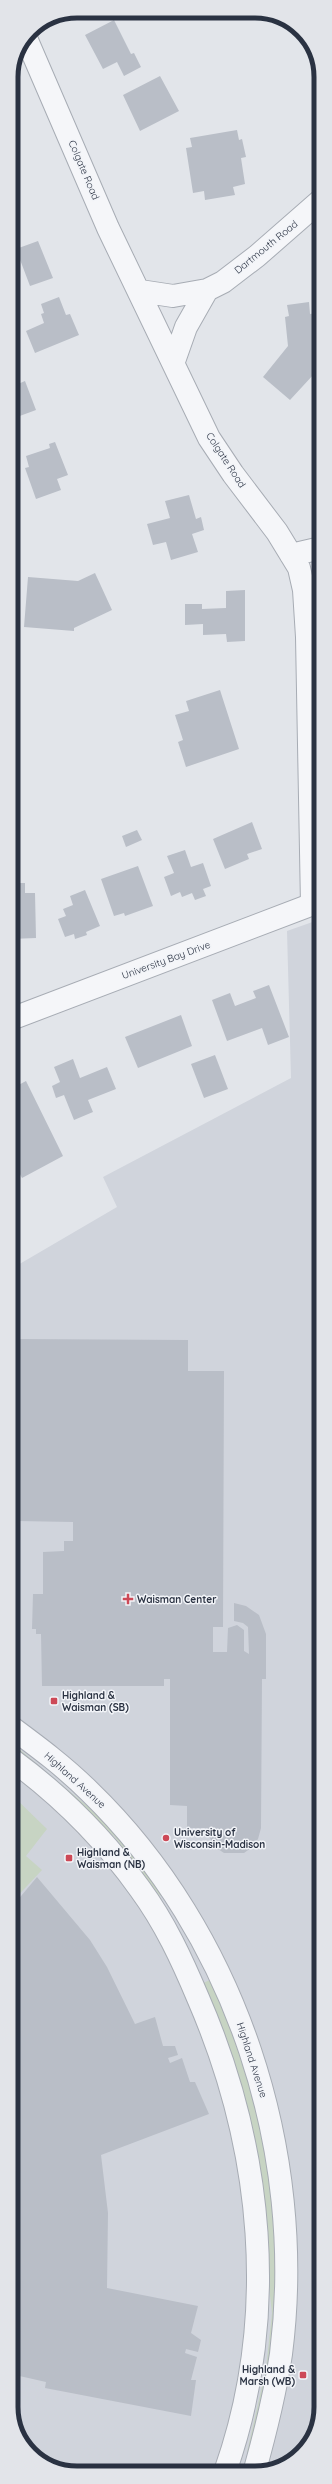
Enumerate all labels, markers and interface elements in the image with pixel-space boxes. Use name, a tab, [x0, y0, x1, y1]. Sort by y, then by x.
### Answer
street label: Colgate Road	[66, 138, 102, 202]
street label: Dartmouth Road	[232, 217, 300, 277]
street label: Colgate Road	[203, 430, 249, 490]
street label: University Bay Drive	[120, 938, 212, 982]
marker: Waisman Center	[122, 1593, 134, 1605]
place label: Waisman Center	[137, 1593, 217, 1606]
place label: Highland & Waisman (SB)	[62, 1689, 129, 1714]
marker: Highland & Waisman (SB)	[49, 1696, 59, 1706]
street label: Highland Avenue	[42, 1749, 109, 1811]
place label: University of Wisconsin-Madison	[174, 1826, 265, 1851]
marker: University of Wisconsin-Madison	[161, 1833, 171, 1843]
place label: Highland & Waisman (NB)	[77, 1846, 146, 1871]
marker: Highland & Waisman (NB)	[64, 1853, 74, 1863]
street label: Highland Avenue	[234, 2021, 270, 2100]
place label: Highland & Marsh (WB)	[240, 2363, 295, 2388]
marker: Highland & Marsh (WB)	[298, 2370, 308, 2380]

